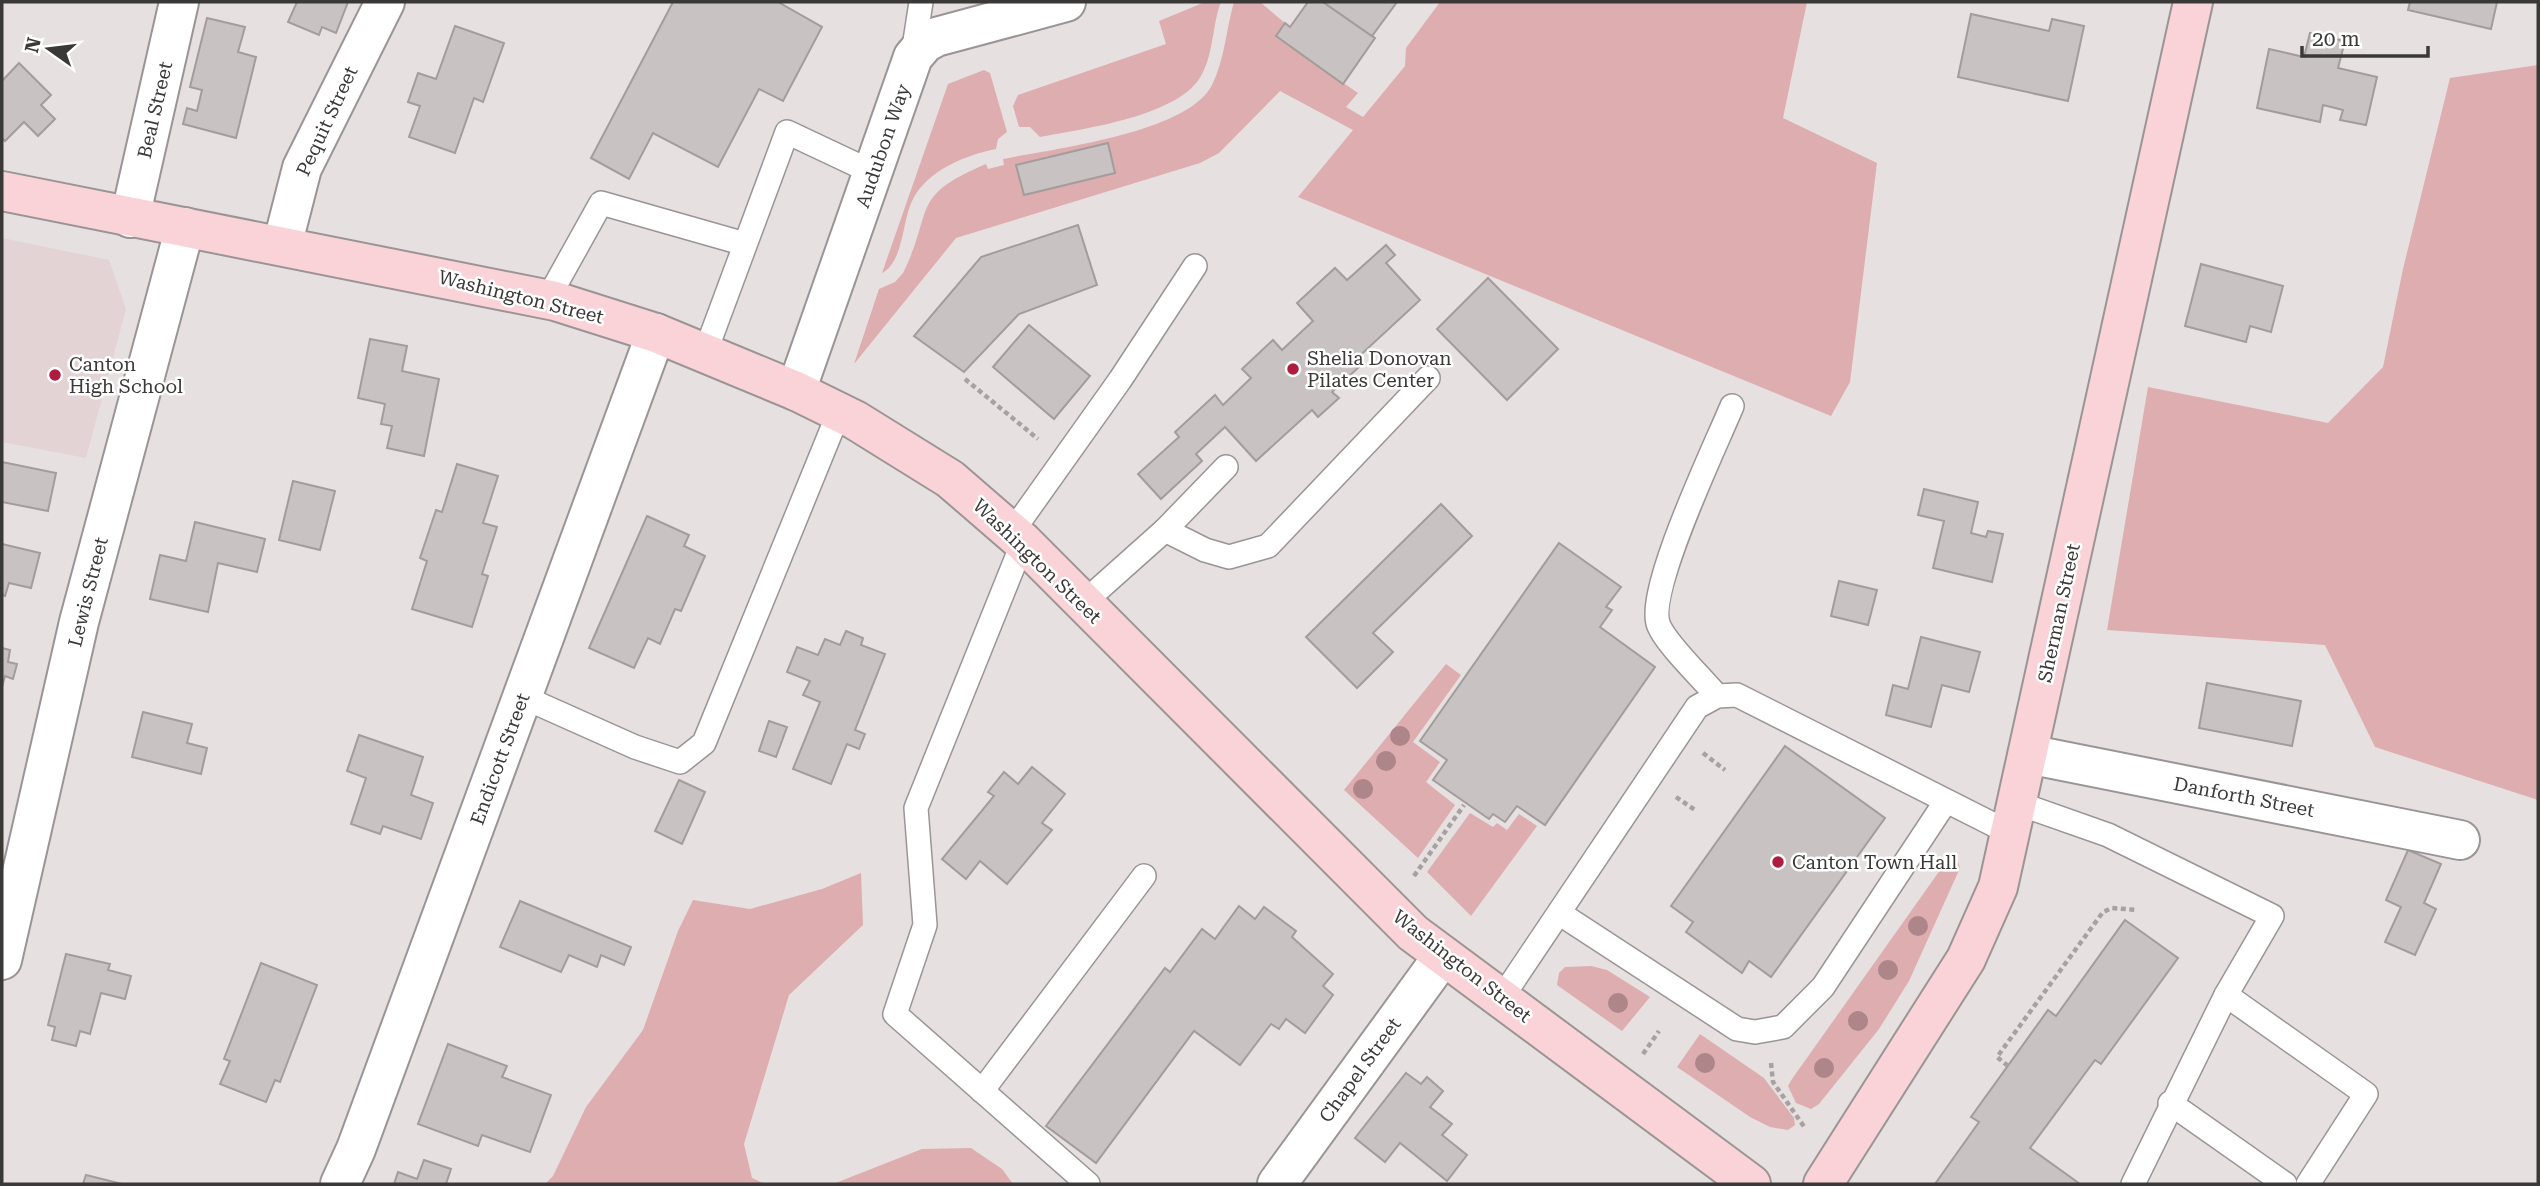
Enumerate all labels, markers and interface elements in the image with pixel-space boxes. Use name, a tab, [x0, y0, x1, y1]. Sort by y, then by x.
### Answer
north arrow	[14, 14, 84, 84]
scale bar	[2302, 14, 2428, 58]
text: 20 m	[2312, 27, 2360, 51]
text: N	[20, 35, 46, 55]
street label: Beal Street	[133, 59, 177, 161]
street label: Pequit Street	[291, 62, 363, 180]
street label: Audubon Way	[851, 80, 915, 211]
street label: Washington Street	[436, 265, 606, 329]
place label: Shelia Donovan Pilates Center	[1307, 347, 1452, 392]
place label: Canton High School	[69, 353, 183, 398]
marker: Shelia Donovan Pilates Center	[1285, 361, 1301, 377]
marker: Canton High School	[47, 367, 63, 383]
street label: Washington Street	[968, 494, 1106, 628]
street label: Lewis Street	[63, 535, 113, 649]
street label: Sherman Street	[2033, 541, 2085, 685]
street label: Endicott Street	[465, 690, 535, 828]
street label: Danforth Street	[2172, 772, 2316, 822]
place label: Canton Town Hall	[1792, 851, 1957, 874]
marker: Canton Town Hall	[1770, 854, 1786, 870]
street label: Washington Street	[1388, 905, 1536, 1027]
street label: Chapel Street	[1314, 1013, 1406, 1127]

